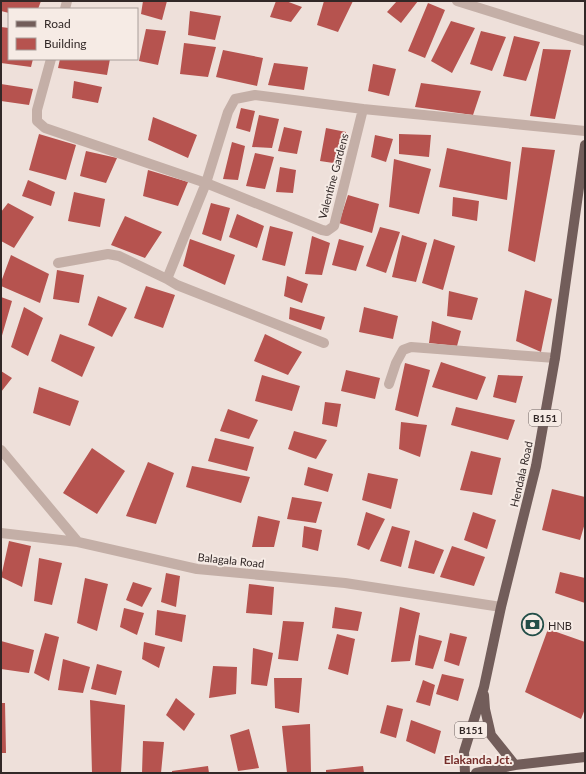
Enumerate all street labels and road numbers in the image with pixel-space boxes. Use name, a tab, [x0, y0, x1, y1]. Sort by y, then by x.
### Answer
street label: Valentine Gardens	[315, 131, 351, 220]
road number: B151	[529, 410, 561, 426]
street label: Hendala Road	[507, 440, 535, 508]
street label: Balagala Road	[197, 550, 265, 570]
road number: B151	[455, 722, 487, 738]

